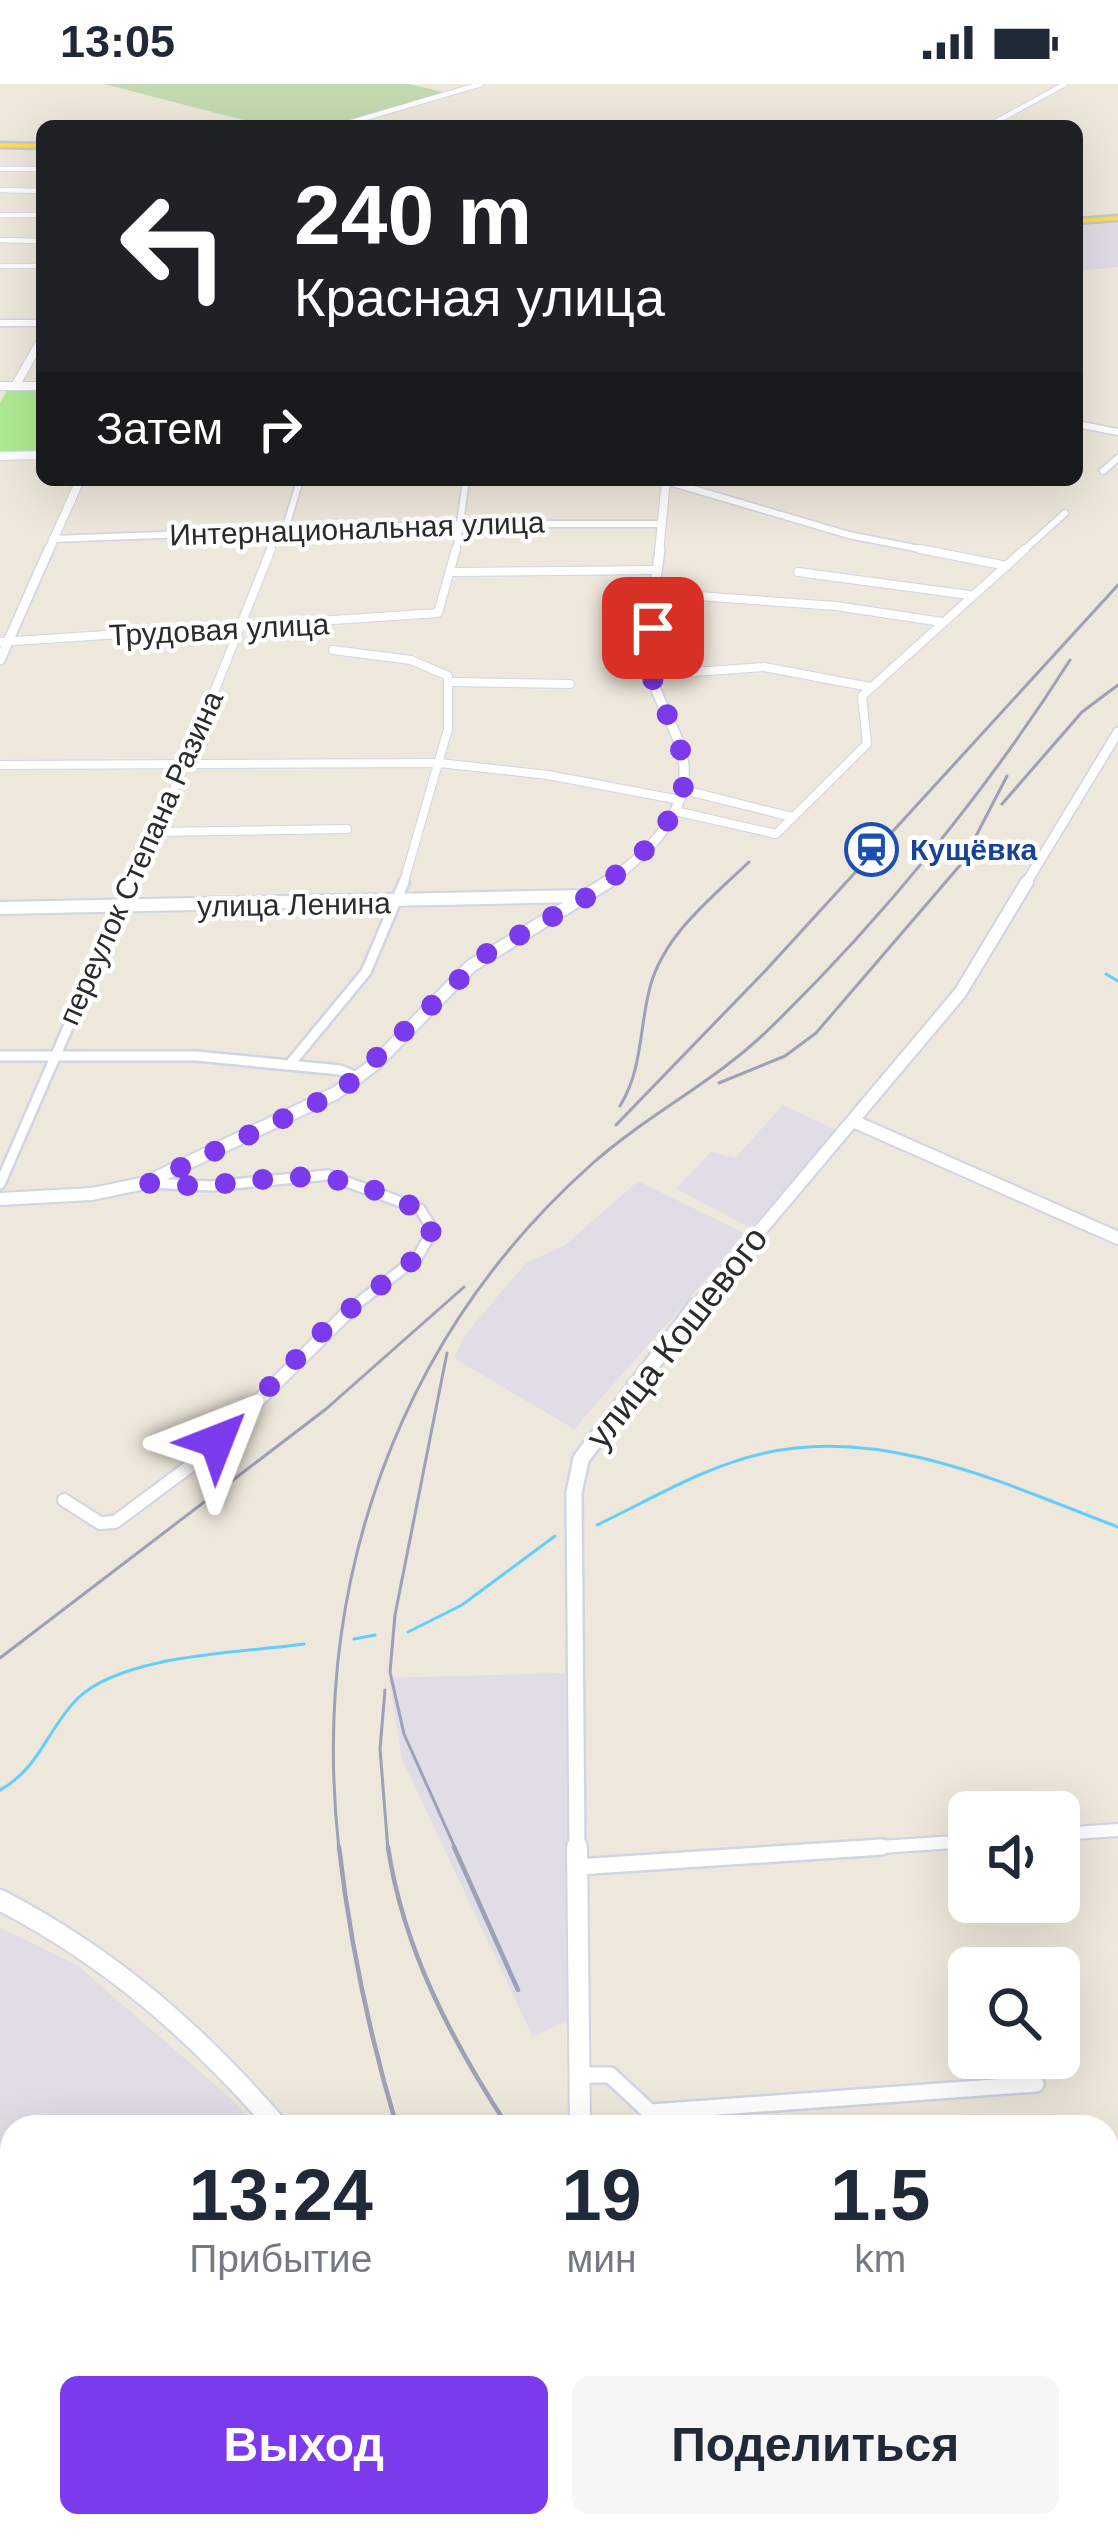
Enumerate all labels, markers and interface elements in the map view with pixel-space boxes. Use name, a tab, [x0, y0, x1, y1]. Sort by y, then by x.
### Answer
text: 13:05	[60, 16, 175, 67]
icon: left	[96, 168, 252, 324]
text: 240 m	[294, 168, 532, 262]
text: Красная улица	[294, 267, 665, 327]
icon: right	[247, 396, 313, 462]
text: Затем	[96, 403, 223, 454]
street label: Интернациональная улица	[169, 505, 545, 552]
pin	[602, 577, 704, 679]
icon: arrive	[620, 595, 686, 661]
street label: Трудовая улица	[108, 607, 330, 652]
street label: переулок Степана Разина	[52, 686, 229, 1030]
station icon: Кущёвка	[843, 822, 899, 878]
place label: Кущёвка	[910, 833, 1037, 866]
street label: улица Ленина	[197, 886, 391, 923]
street label: улица Кошевого	[577, 1218, 776, 1456]
position arrow	[154, 1378, 280, 1504]
map controls	[948, 1791, 1080, 2079]
button: sound	[948, 1791, 1080, 1923]
button: search	[948, 1947, 1080, 2079]
text: 13:24	[189, 2155, 373, 2235]
text: 19	[561, 2155, 642, 2235]
text: 1.5	[830, 2155, 930, 2235]
text: Прибытие	[189, 2237, 372, 2280]
text: мин	[566, 2237, 637, 2280]
text: km	[854, 2237, 906, 2280]
button: Выход	[60, 2376, 548, 2514]
button: Поделиться	[572, 2376, 1059, 2514]

